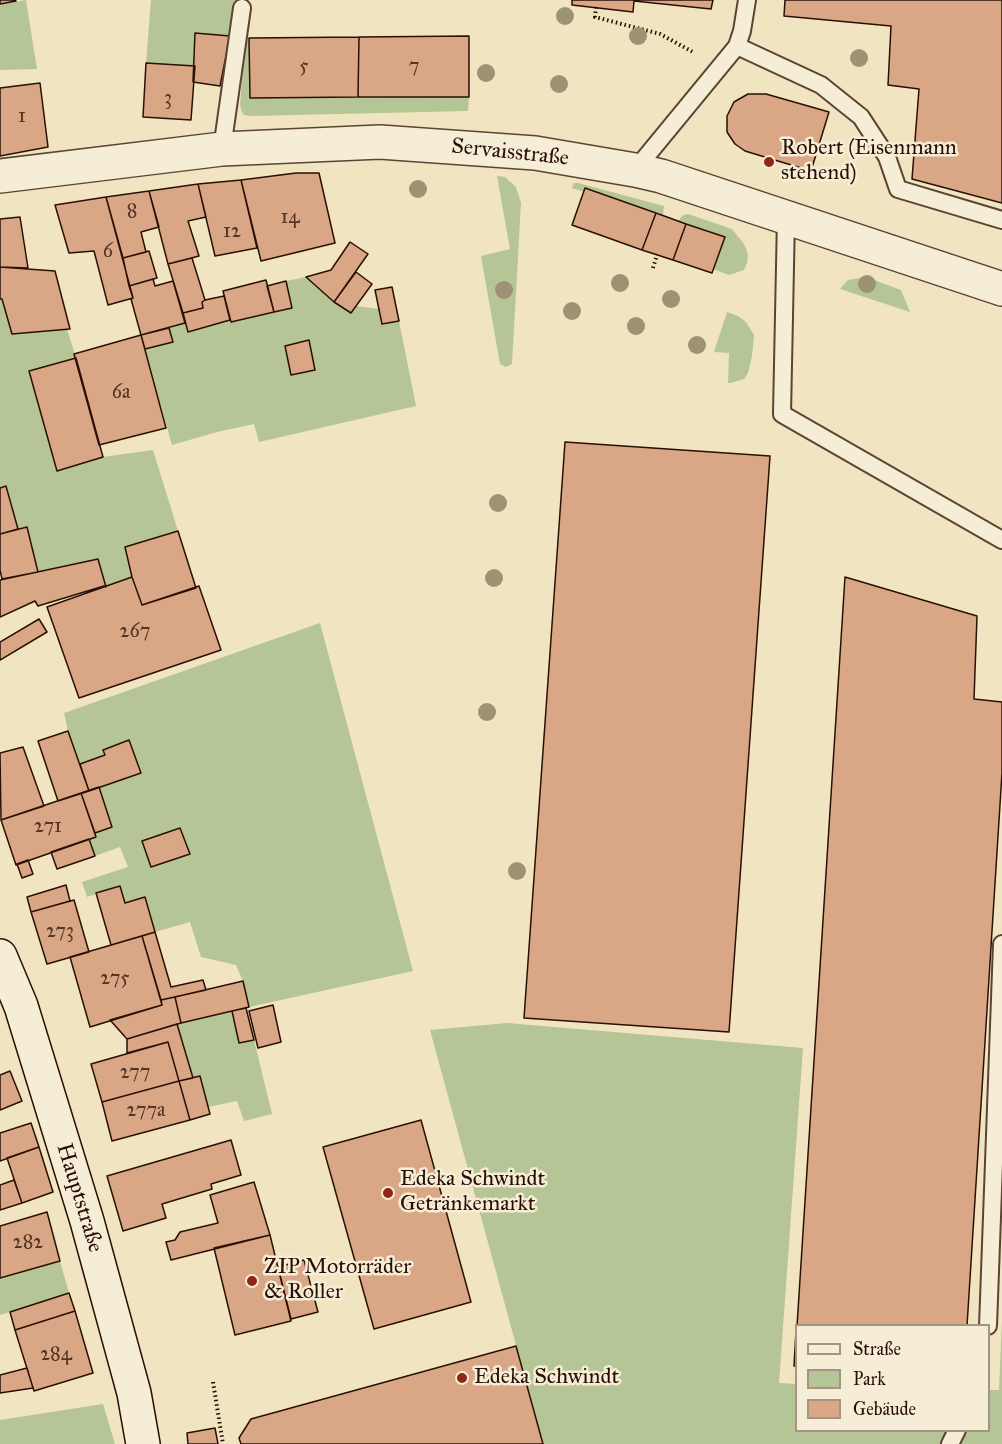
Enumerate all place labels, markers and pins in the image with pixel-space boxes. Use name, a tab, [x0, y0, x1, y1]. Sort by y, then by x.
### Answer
place label: Robert (Eisenmann stehend)	[781, 136, 957, 188]
marker: Robert (Eisenmann stehend)	[762, 155, 776, 169]
place label: Edeka Schwindt Getränkemarkt	[400, 1167, 545, 1218]
marker: Edeka Schwindt Getränkemarkt	[381, 1186, 395, 1200]
place label: ZIP Motorräder & Roller	[264, 1255, 411, 1306]
marker: ZIP Motorräder & Roller	[245, 1274, 259, 1288]
place label: Edeka Schwindt	[474, 1365, 619, 1391]
marker: Edeka Schwindt	[455, 1371, 469, 1385]

